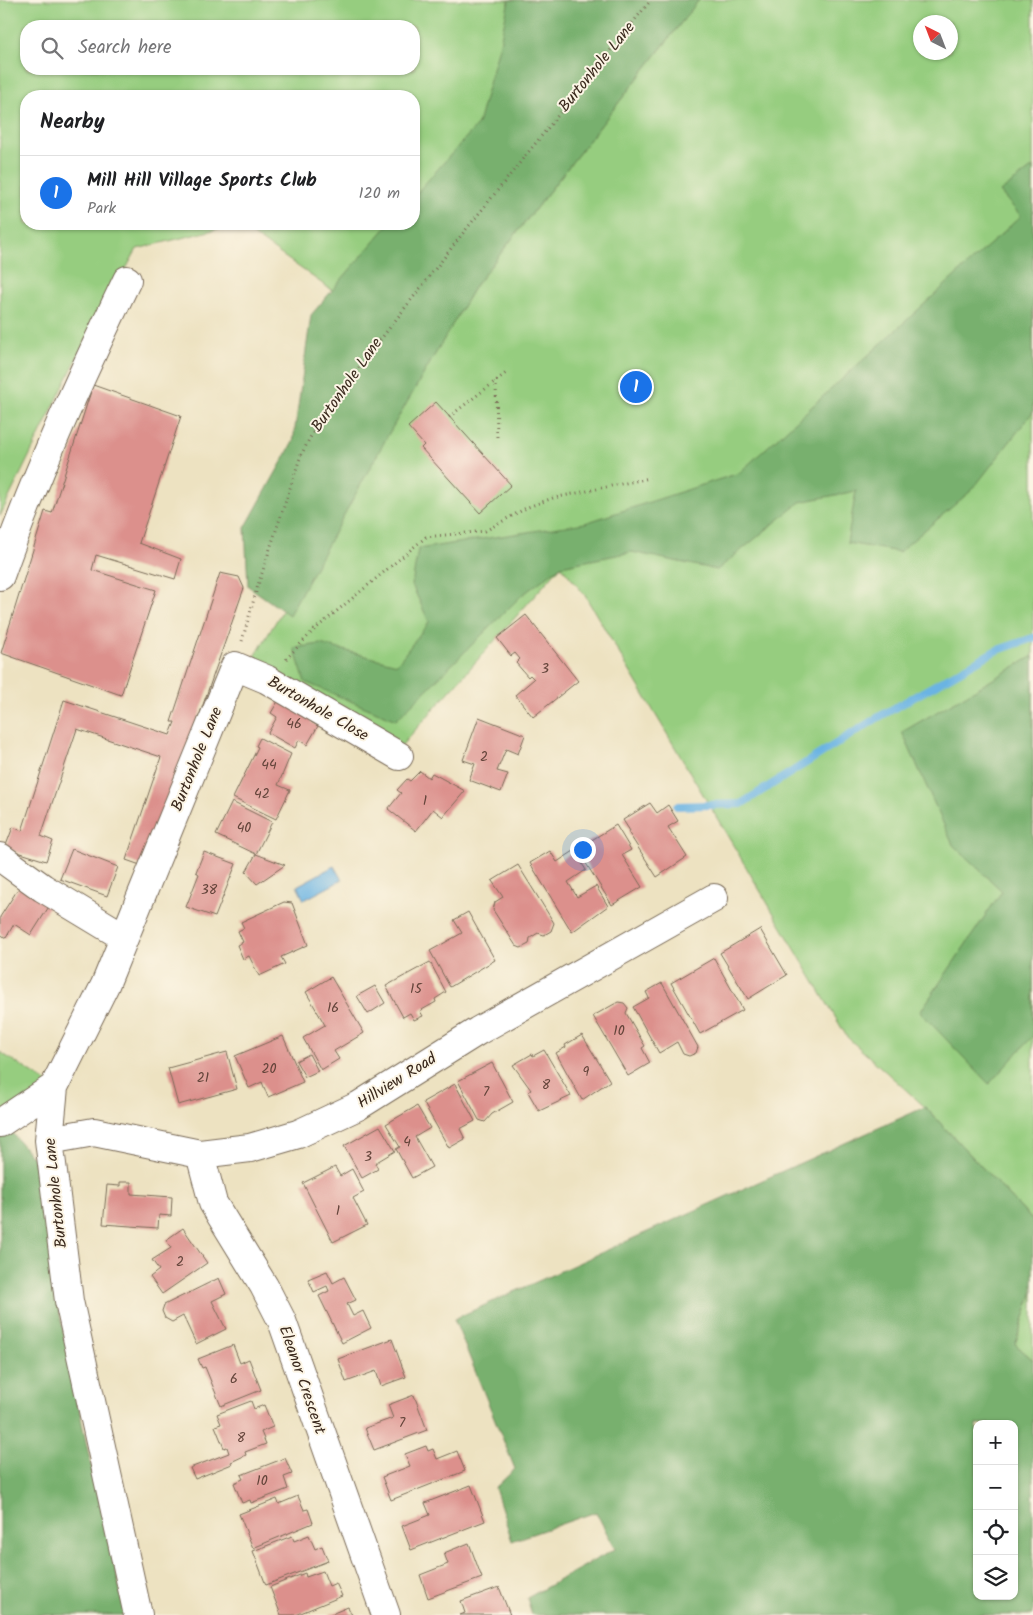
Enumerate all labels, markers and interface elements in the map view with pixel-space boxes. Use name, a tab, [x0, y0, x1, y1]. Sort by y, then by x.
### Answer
north arrow	[913, 15, 958, 60]
street label: Burtonhole Lane	[553, 16, 641, 118]
search box	[20, 20, 420, 75]
text: Search here	[78, 33, 172, 63]
icon: search	[38, 34, 66, 62]
text: Nearby	[40, 106, 105, 139]
text: Mill Hill Village Sports Club	[87, 166, 317, 196]
text: 1	[54, 181, 58, 206]
text: 120 m	[359, 181, 400, 206]
text: Park	[87, 196, 116, 221]
street label: Burtonhole Lane	[305, 333, 389, 437]
pin: 1	[620, 368, 652, 406]
house number: 3	[541, 658, 549, 680]
street label: Burtonhole Close	[263, 670, 373, 748]
street label: Burtonhole Lane	[165, 703, 229, 815]
house number: 46	[286, 713, 302, 735]
house number: 2	[480, 746, 488, 768]
house number: 44	[261, 754, 277, 776]
house number: 42	[254, 783, 270, 805]
house number: 1	[423, 790, 427, 812]
house number: 40	[237, 817, 251, 839]
your location	[570, 837, 596, 863]
house number: 38	[201, 879, 218, 901]
house number: 15	[410, 978, 423, 1000]
house number: 16	[327, 997, 339, 1019]
house number: 10	[613, 1020, 625, 1042]
street label: Hillview Road	[352, 1046, 442, 1115]
house number: 20	[261, 1058, 277, 1080]
house number: 9	[583, 1061, 590, 1083]
house number: 21	[197, 1067, 209, 1089]
house number: 8	[542, 1074, 551, 1096]
house number: 7	[483, 1081, 490, 1103]
house number: 4	[403, 1131, 411, 1153]
street label: Burtonhole Lane	[38, 1137, 74, 1249]
house number: 3	[364, 1146, 372, 1168]
house number: 1	[336, 1200, 340, 1222]
house number: 2	[176, 1251, 184, 1273]
street label: Eleanor Crescent	[272, 1322, 333, 1438]
house number: 6	[230, 1368, 238, 1390]
house number: 7	[399, 1412, 406, 1434]
map controls	[973, 1420, 1018, 1600]
button: +	[973, 1420, 1018, 1465]
house number: 8	[237, 1427, 246, 1449]
button: −	[973, 1465, 1018, 1510]
house number: 10	[256, 1470, 268, 1492]
button: locate	[973, 1510, 1018, 1555]
button: layers	[973, 1555, 1018, 1600]

